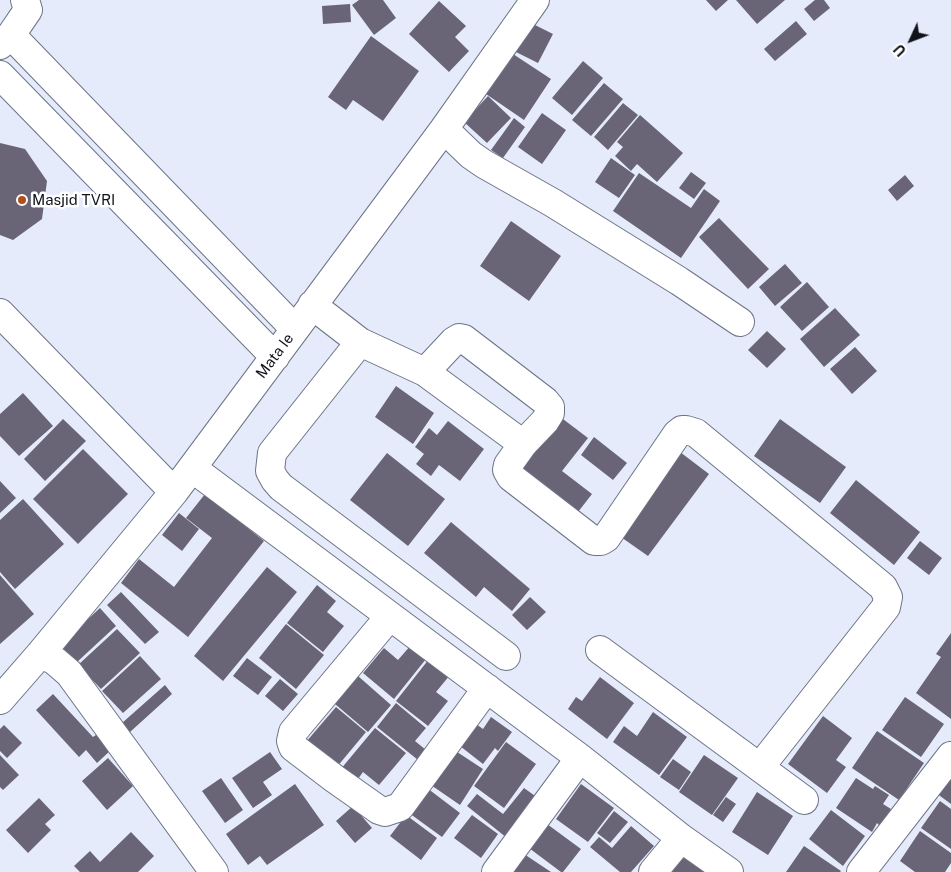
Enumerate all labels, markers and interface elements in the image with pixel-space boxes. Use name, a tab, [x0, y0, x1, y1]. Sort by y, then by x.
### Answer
north arrow	[886, 15, 936, 65]
text: U	[891, 41, 909, 59]
place label: Masjid TVRI	[32, 191, 115, 209]
marker: Masjid TVRI	[16, 194, 28, 206]
street label: Mata Ie	[252, 330, 298, 382]

